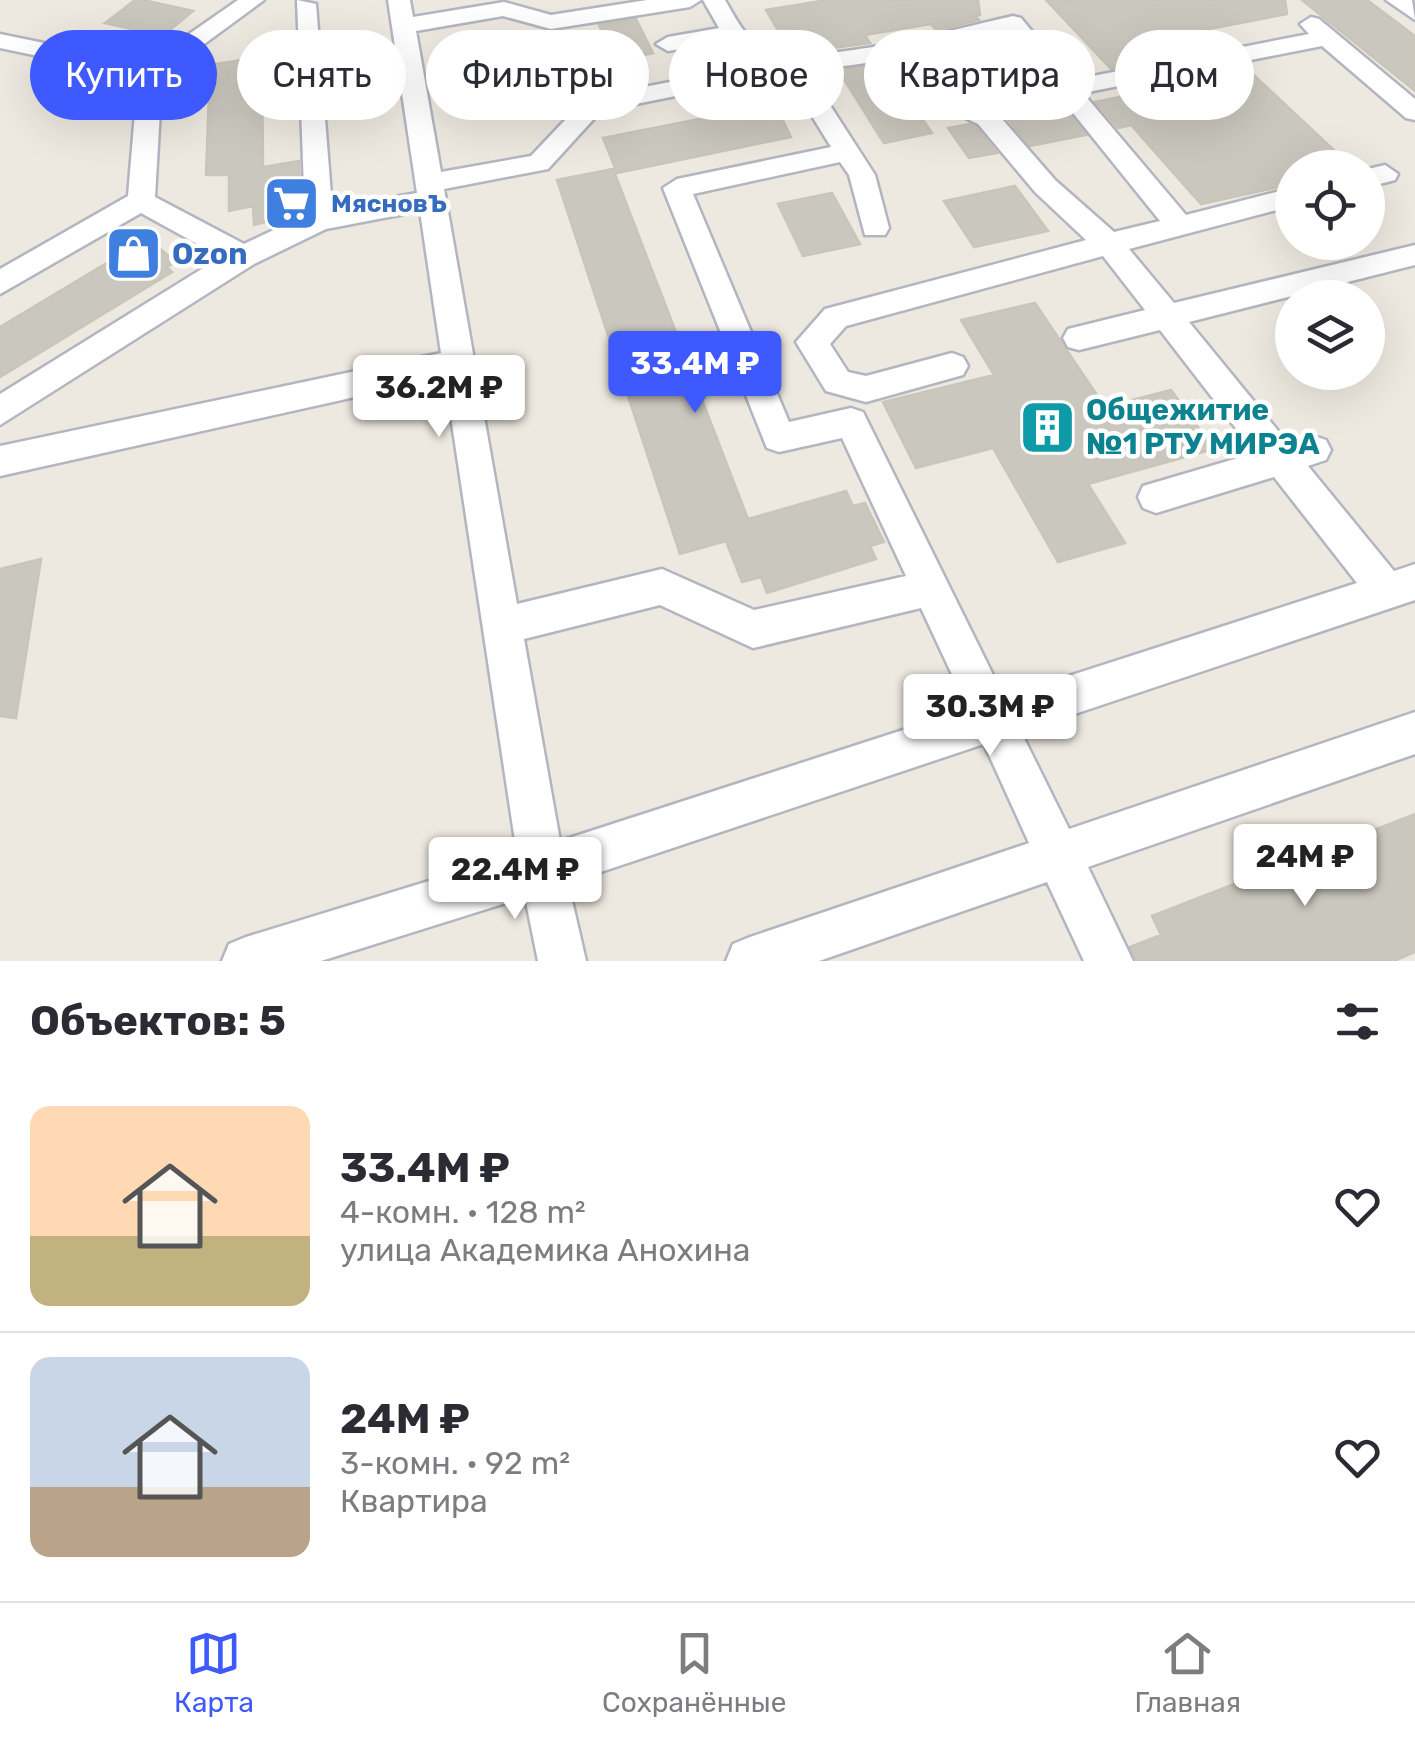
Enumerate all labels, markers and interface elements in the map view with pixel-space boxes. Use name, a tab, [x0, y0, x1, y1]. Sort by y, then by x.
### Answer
chip: Купить	[30, 30, 217, 120]
chip: Снять	[237, 30, 406, 120]
chip: Фильтры	[426, 30, 649, 120]
chip: Новое	[669, 30, 844, 120]
chip: Квартира	[864, 30, 1095, 120]
chip: Дом	[1115, 30, 1254, 120]
map controls	[1275, 150, 1385, 390]
button: locate	[1275, 150, 1385, 260]
supermarket icon: МясновЪ	[262, 173, 322, 233]
place label: МясновЪ	[331, 189, 447, 218]
shop icon: Ozon	[103, 224, 163, 284]
place label: Ozon	[172, 236, 247, 272]
button: layers	[1275, 280, 1385, 390]
pin: 33.4M ₽	[603, 331, 787, 416]
text: 33.4M ₽	[630, 344, 760, 382]
pin: 36.2M ₽	[347, 355, 531, 440]
text: 36.2M ₽	[375, 368, 503, 406]
place label: Общежитие №1 РТУ МИРЭА	[1086, 392, 1320, 462]
building icon: Общежитие №1 РТУ МИРЭА	[1017, 397, 1077, 457]
pin: 30.3M ₽	[898, 674, 1082, 759]
text: 30.3M ₽	[925, 687, 1055, 725]
pin: 24M ₽	[1235, 824, 1375, 909]
pin: 22.4M ₽	[423, 837, 607, 922]
text: 24M ₽	[1256, 837, 1354, 875]
text: 22.4M ₽	[451, 850, 579, 888]
icon: filters	[1330, 994, 1385, 1049]
text: Объектов: 5	[30, 996, 286, 1046]
text: 33.4M ₽	[340, 1143, 510, 1193]
icon: home	[110, 1146, 230, 1266]
icon: heart	[1330, 1179, 1385, 1234]
text: 4-комн. · 128 m²	[340, 1193, 586, 1231]
text: улица Академика Анохина	[340, 1231, 750, 1269]
text: 24M ₽	[340, 1394, 470, 1444]
icon: home	[110, 1397, 230, 1517]
icon: heart	[1330, 1430, 1385, 1485]
text: 3-комн. · 92 m²	[340, 1444, 570, 1482]
text: Квартира	[340, 1482, 488, 1520]
tab: Карта	[174, 1626, 254, 1719]
tab: Сохранённые	[602, 1626, 786, 1719]
tab: Главная	[1134, 1626, 1241, 1719]

